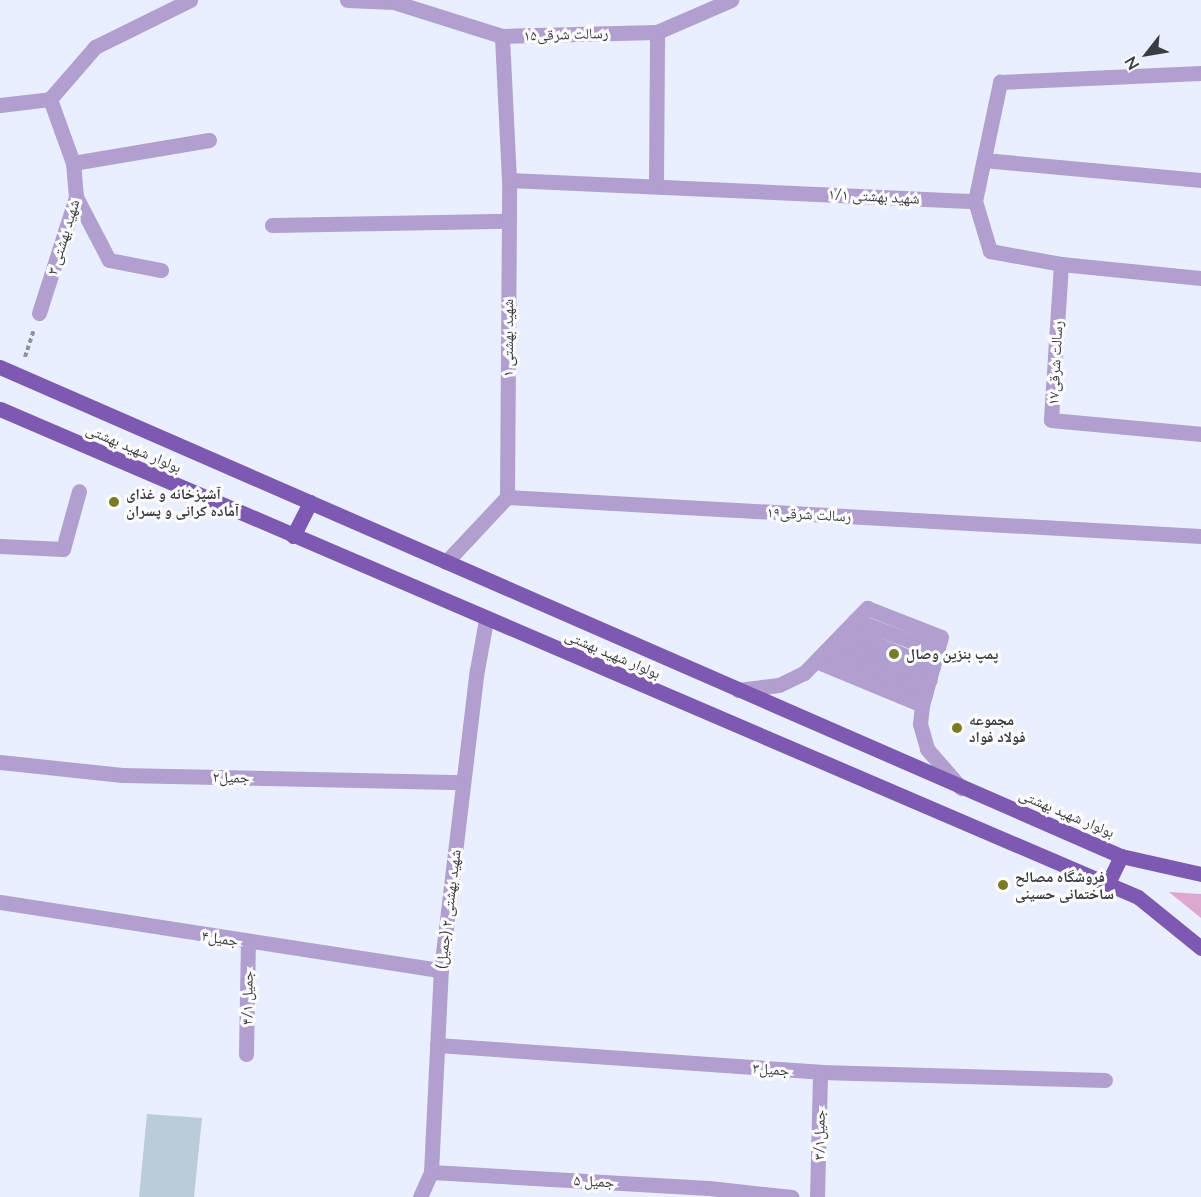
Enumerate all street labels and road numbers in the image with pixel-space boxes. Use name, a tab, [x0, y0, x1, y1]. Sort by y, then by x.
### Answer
street label: رسالت شرقی۱۵	[523, 24, 609, 44]
street label: شهید بهشتی ۱/۱	[828, 185, 920, 207]
street label: شهید بهشتی ۳	[43, 197, 83, 277]
street label: شهید بهشتی ۱	[499, 299, 517, 377]
street label: رسالت شرقی۱۷	[1044, 320, 1066, 406]
street label: بولوار شهید بهشتی	[84, 420, 184, 476]
street label: رسالت شرقی۱۹	[766, 503, 852, 525]
street label: بولوار شهید بهشتی	[563, 626, 663, 682]
street label: جمیل۲	[212, 768, 250, 786]
street label: بولوار شهید بهشتی	[1017, 785, 1117, 841]
street label: شهید بهشتی ۲ (جمیل)	[432, 848, 464, 970]
street label: جمیل۴	[200, 926, 240, 950]
street label: جمیل ۴/۱	[238, 971, 256, 1025]
street label: جمیل۳	[752, 1059, 790, 1079]
street label: جمیل۳/۱	[810, 1110, 828, 1160]
street label: جمیل ۵	[573, 1171, 615, 1191]

